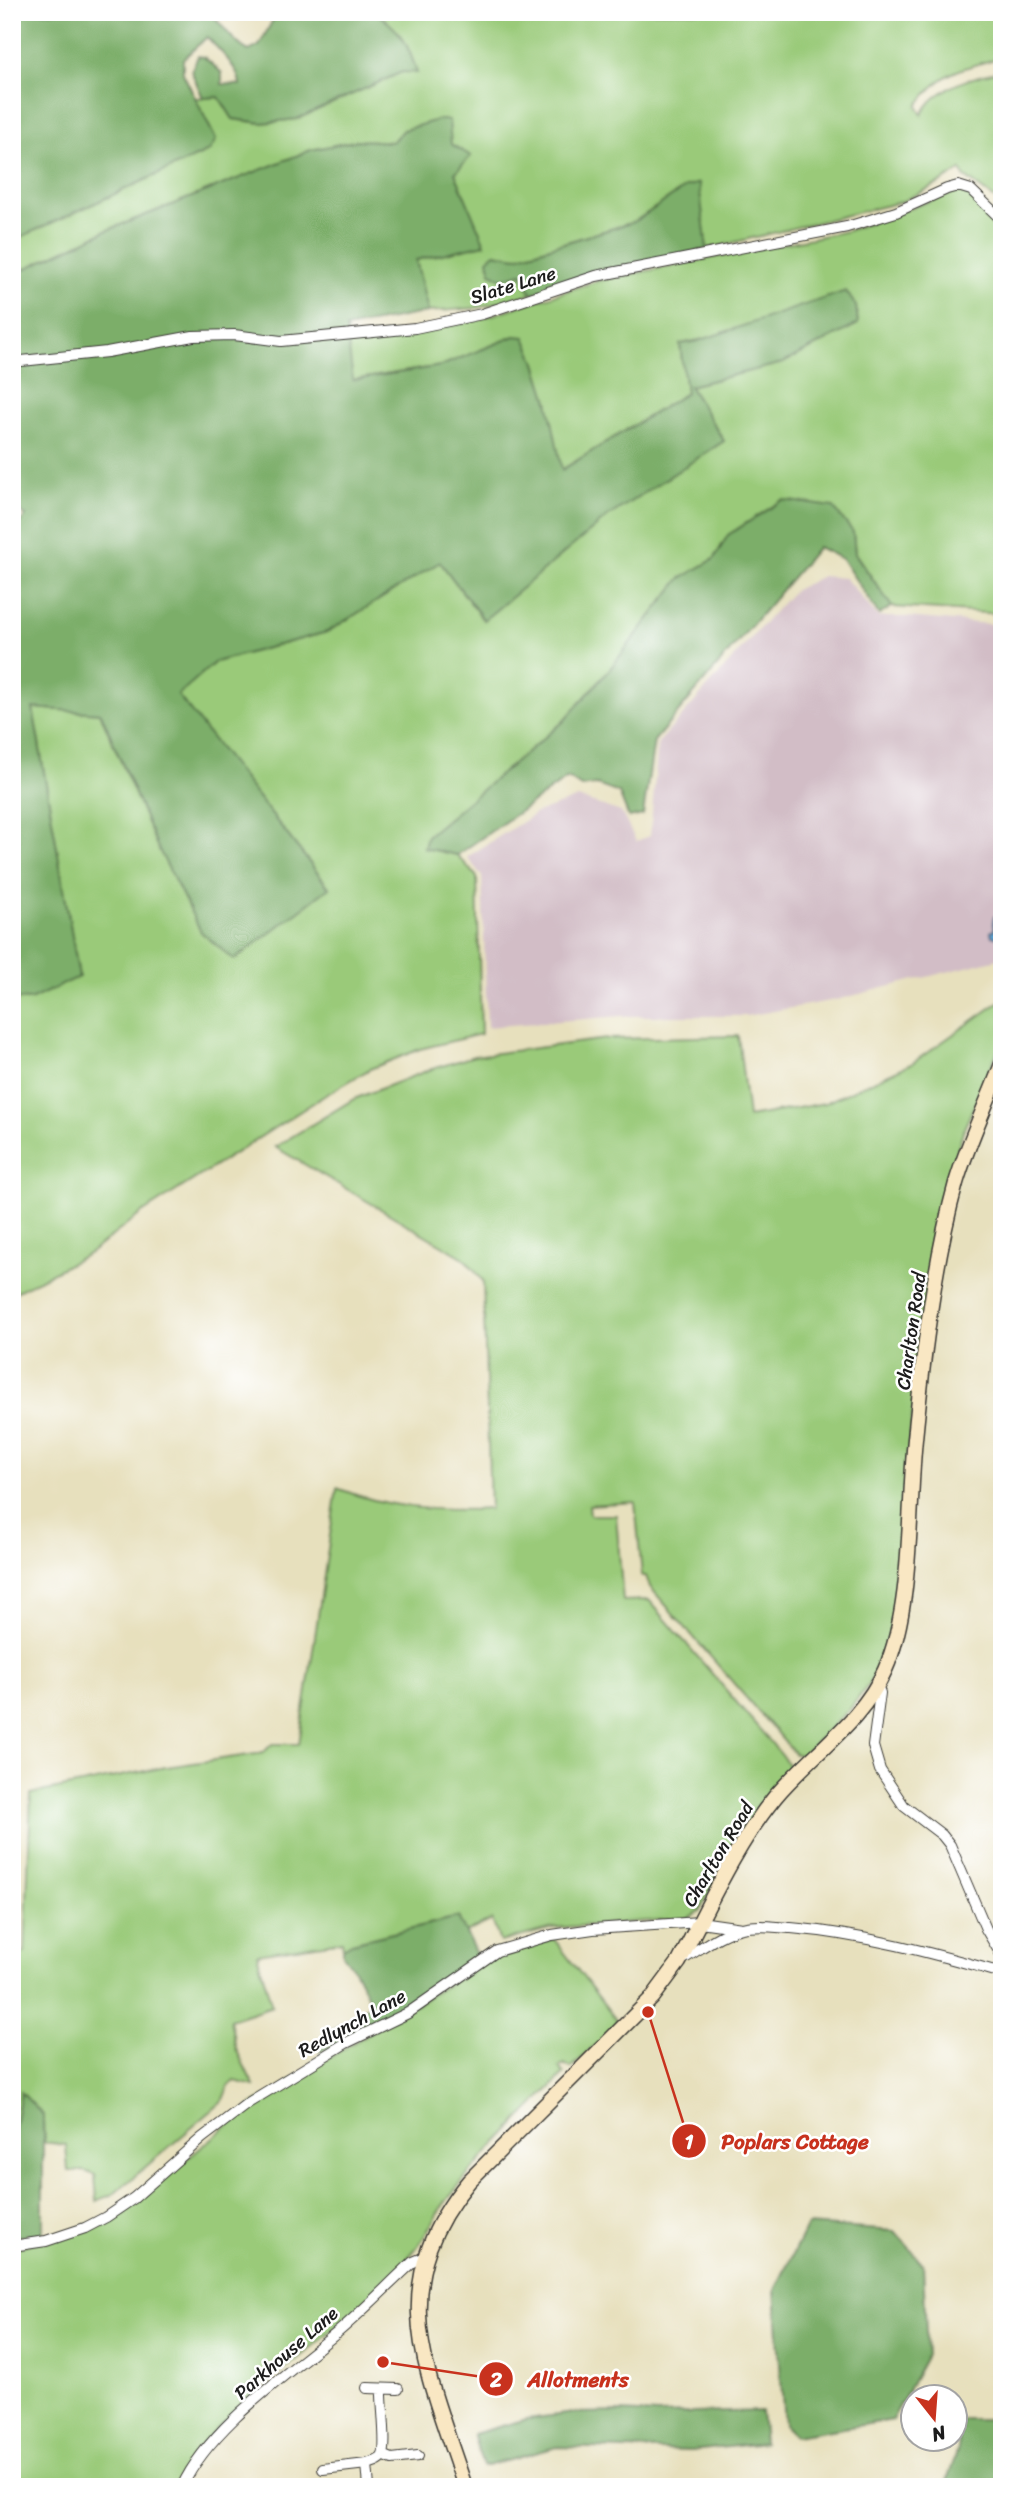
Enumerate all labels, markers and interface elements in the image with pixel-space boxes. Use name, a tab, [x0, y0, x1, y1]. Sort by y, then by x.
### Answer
street label: Slate Lane	[466, 256, 560, 314]
street label: Charlton Road	[886, 1268, 936, 1392]
street label: Charlton Road	[673, 1793, 764, 1913]
street label: Redlynch Lane	[292, 1980, 412, 2066]
callout: Poplars Cottage	[672, 2120, 882, 2162]
text: 1	[684, 2123, 694, 2161]
text: Poplars Cottage	[721, 2123, 869, 2161]
street label: Parkhouse Lane	[226, 2298, 346, 2408]
callout: Allotments	[478, 2358, 642, 2400]
text: 2	[489, 2361, 502, 2399]
text: Allotments	[526, 2361, 630, 2399]
north arrow	[898, 2384, 968, 2454]
text: N	[927, 2416, 951, 2452]

